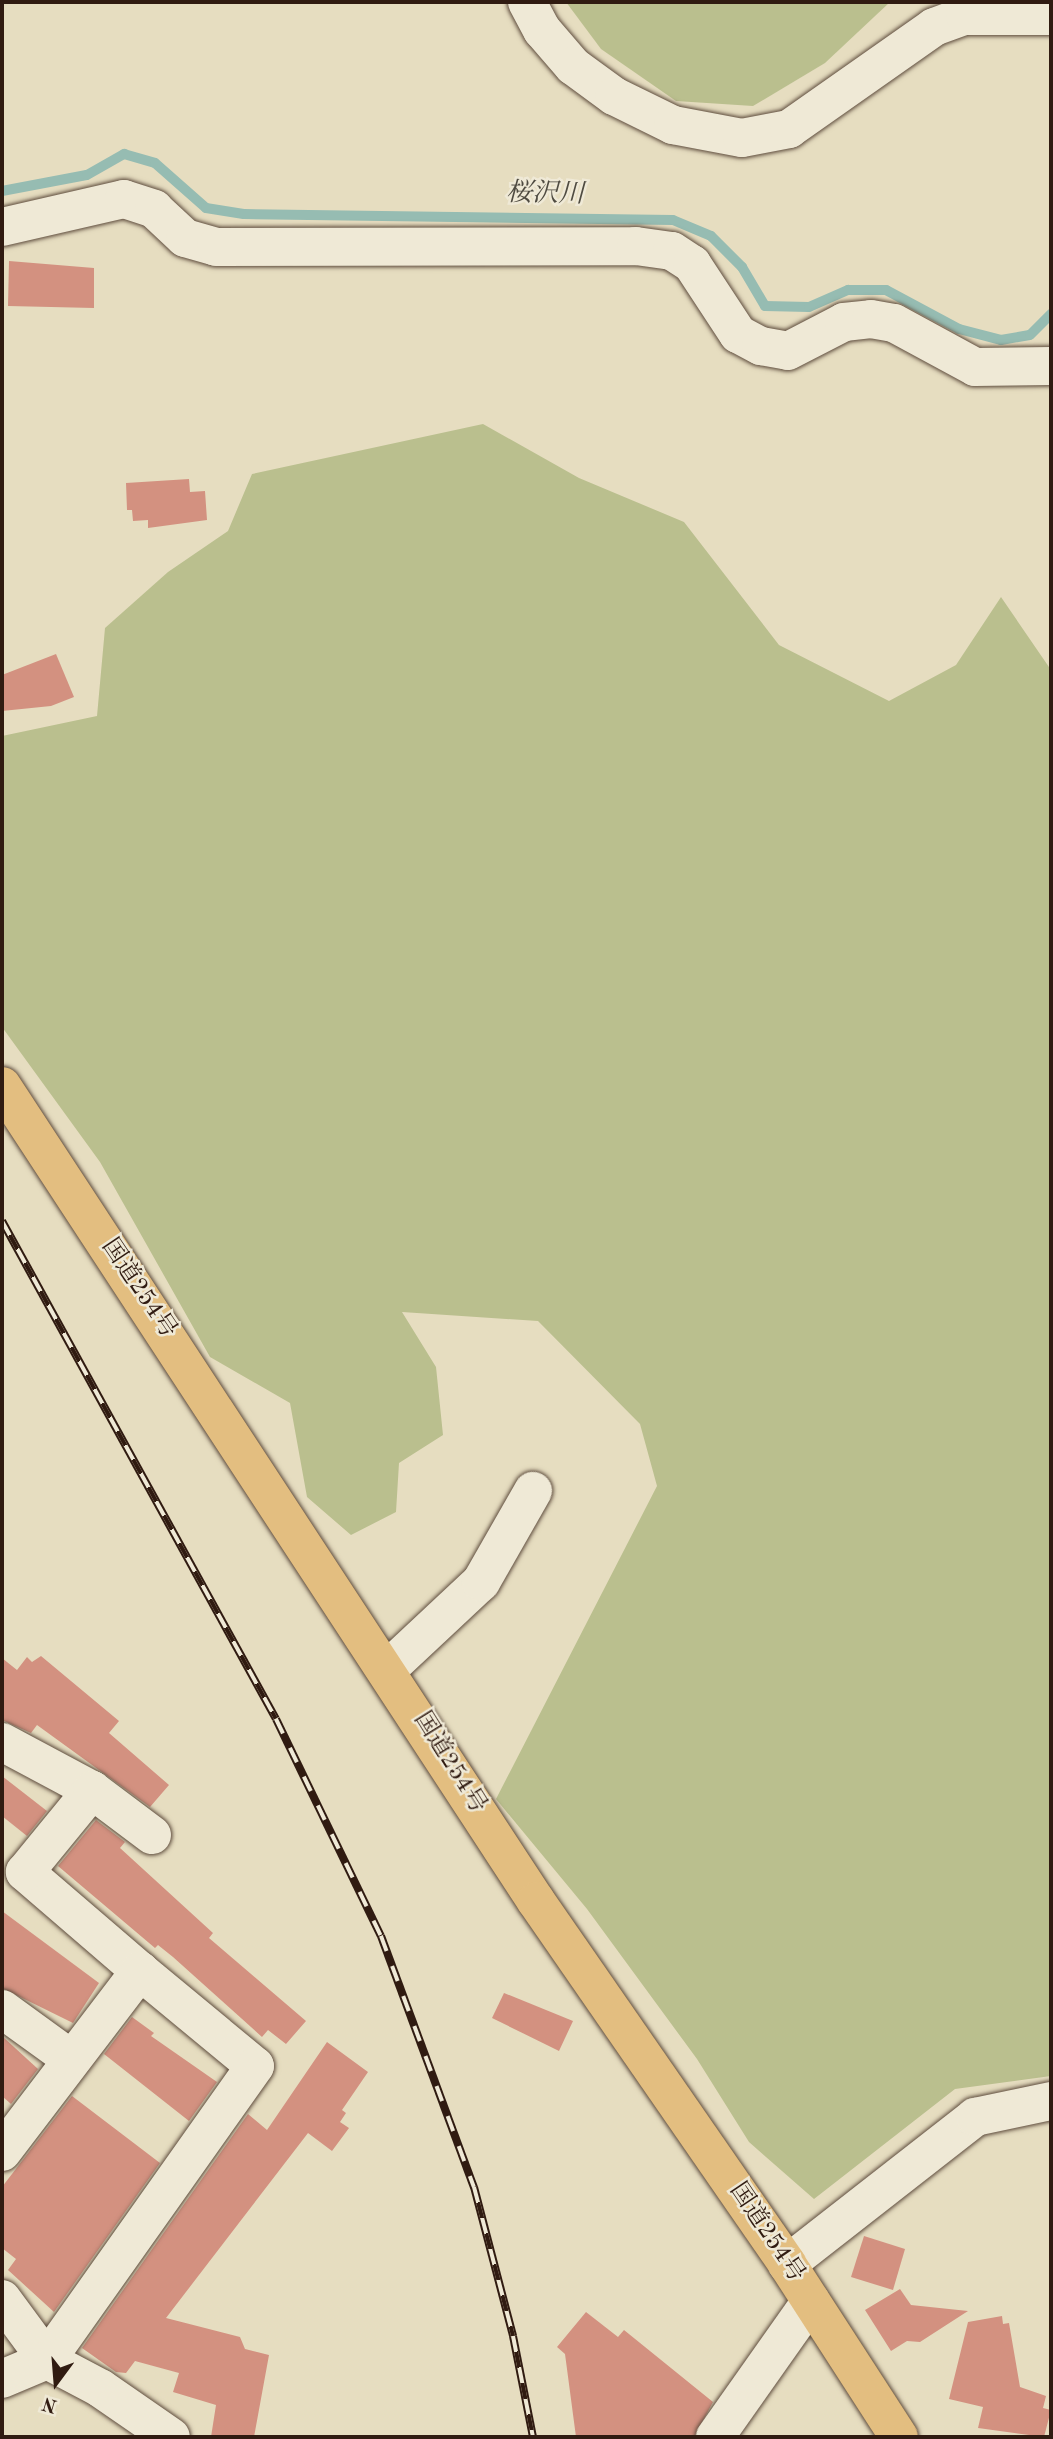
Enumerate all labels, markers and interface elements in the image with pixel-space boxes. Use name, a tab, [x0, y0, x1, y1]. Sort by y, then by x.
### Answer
water label: 桜沢川	[506, 179, 584, 211]
street label: 国道254号	[94, 1234, 182, 1344]
street label: 国道254号	[407, 1707, 491, 1819]
street label: 国道254号	[722, 2178, 810, 2288]
north arrow	[21, 2348, 91, 2418]
text: N	[40, 2393, 60, 2415]

